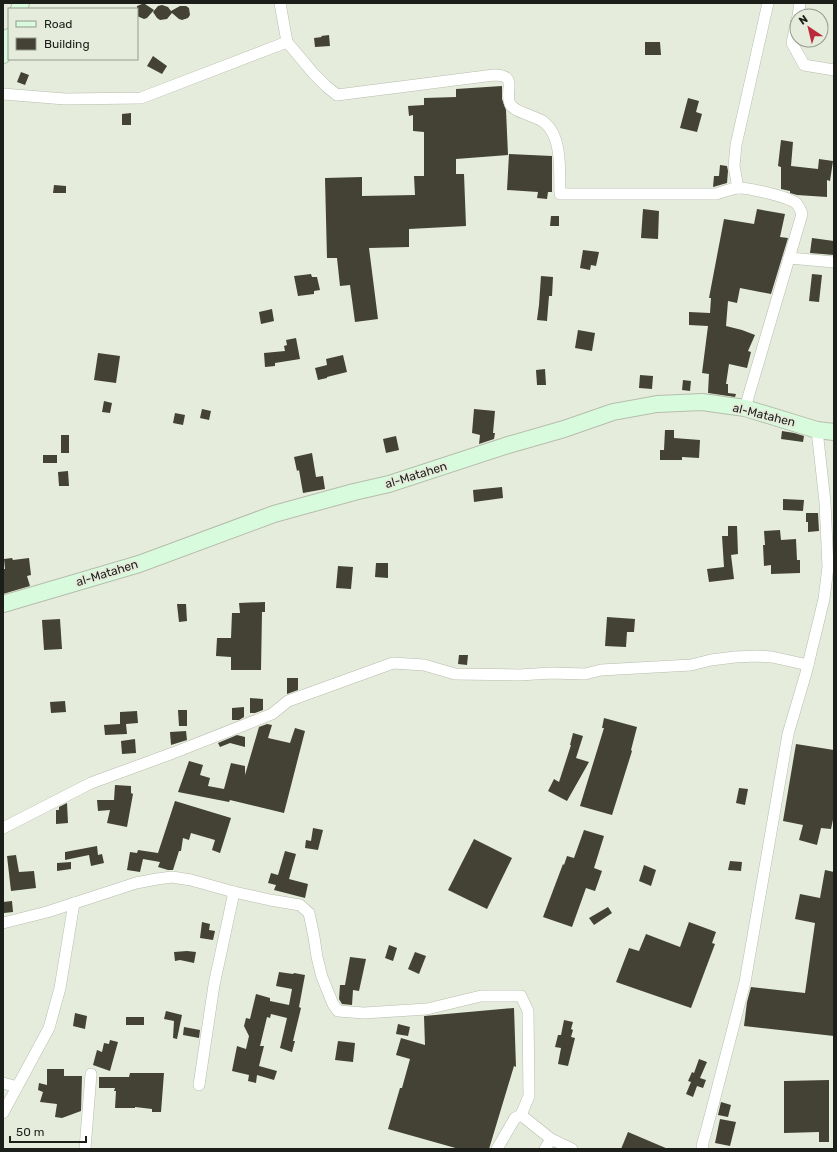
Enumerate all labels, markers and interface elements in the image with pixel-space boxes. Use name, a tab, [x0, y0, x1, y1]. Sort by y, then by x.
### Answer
legend	[8, 8, 138, 60]
north arrow	[789, 8, 829, 48]
text: N	[797, 13, 811, 28]
text: Road	[44, 17, 72, 31]
text: Building	[44, 37, 90, 51]
street label: al-Matahen	[731, 400, 797, 430]
street label: al-Matahen	[383, 459, 449, 491]
street label: al-Matahen	[74, 557, 140, 589]
scale bar	[10, 1118, 86, 1144]
text: 50 m	[16, 1125, 44, 1139]

